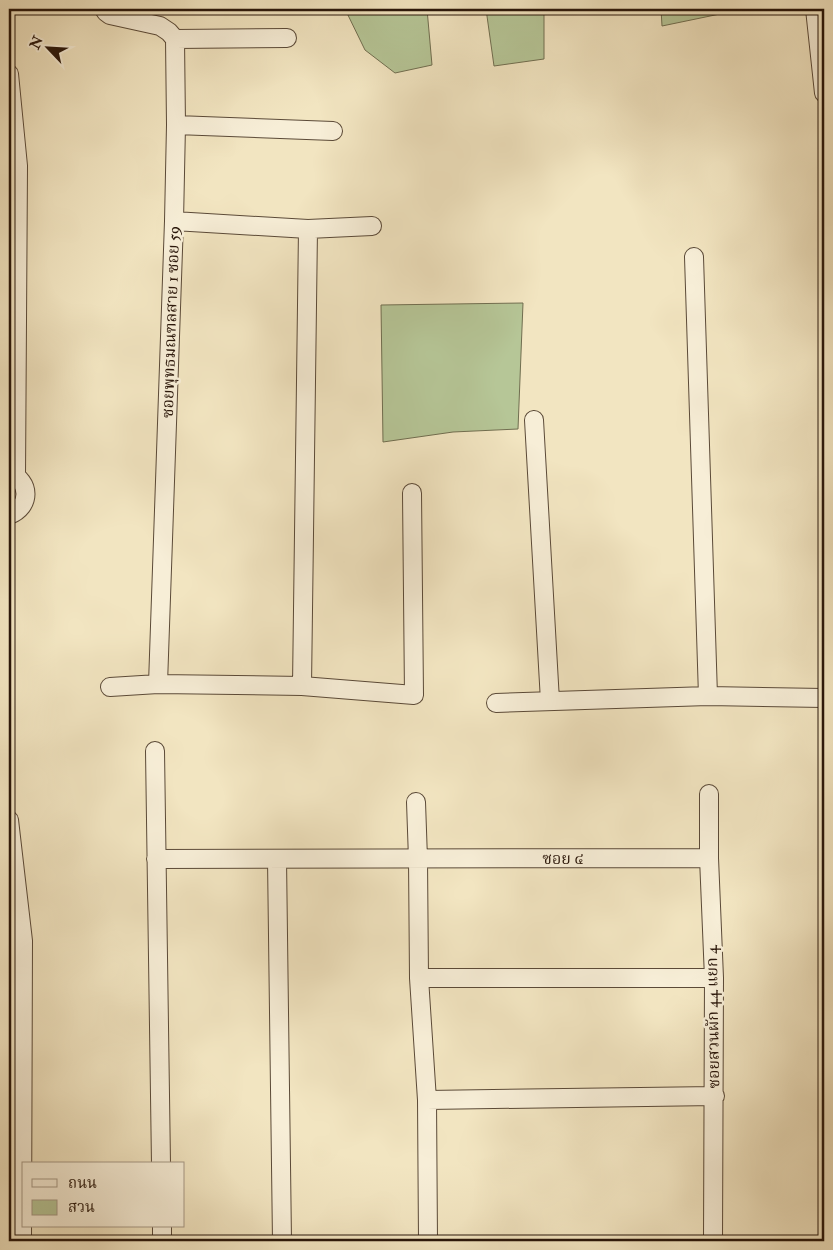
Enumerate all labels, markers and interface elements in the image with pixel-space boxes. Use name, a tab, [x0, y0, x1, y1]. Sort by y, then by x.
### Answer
north arrow	[22, 22, 72, 72]
text: N	[26, 33, 47, 53]
street label: ซอยพุทธมณฑลสาย 1 ซอย 59	[158, 226, 185, 418]
street label: ซอย ๔	[542, 849, 584, 869]
street label: ซอยสวนผัก 44 แยก 4	[702, 944, 724, 1089]
legend	[22, 1162, 185, 1228]
text: ถนน	[68, 1174, 97, 1193]
text: สวน	[68, 1198, 95, 1217]

